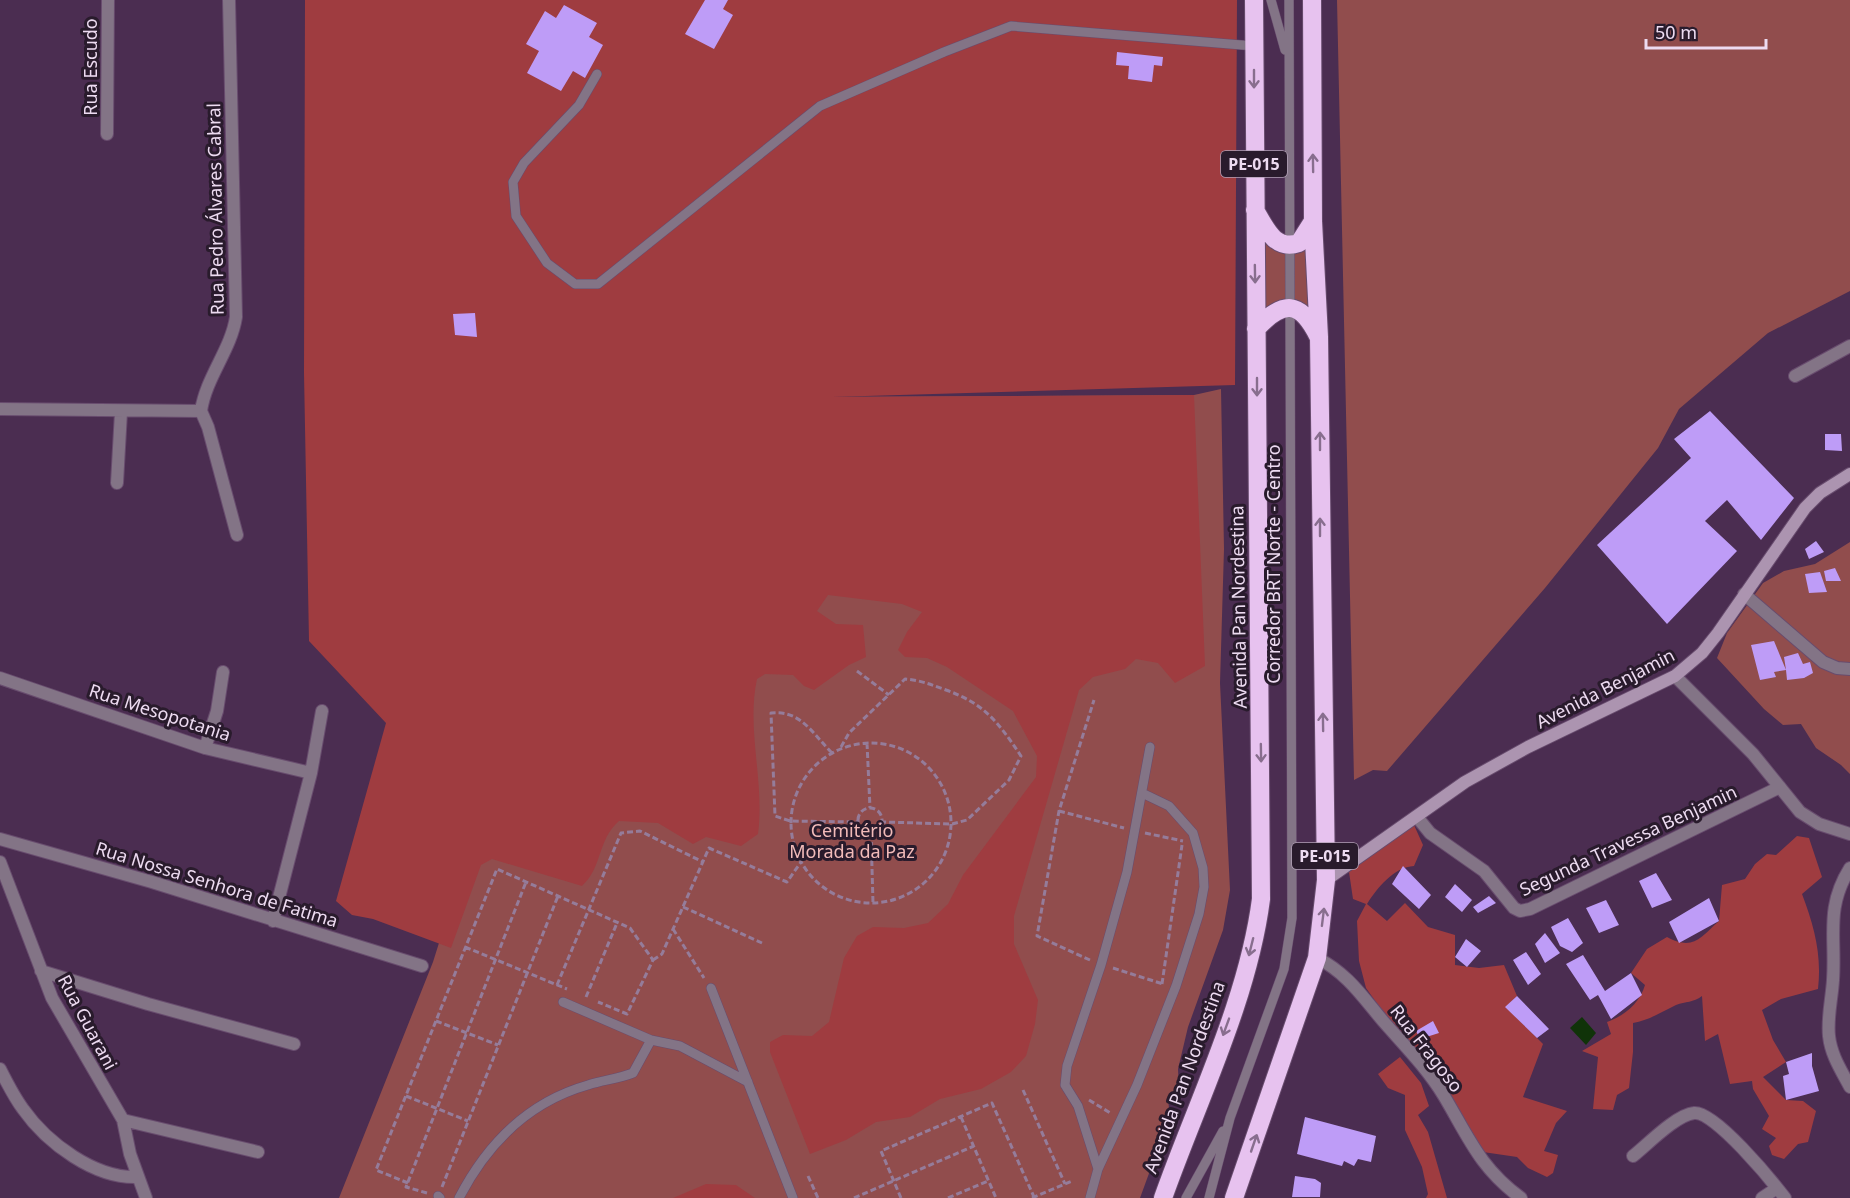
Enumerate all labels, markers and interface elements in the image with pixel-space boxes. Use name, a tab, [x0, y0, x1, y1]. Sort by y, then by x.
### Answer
scale bar	[1646, 12, 1766, 50]
street label: Rua Escudo	[78, 18, 102, 116]
text: 50 m	[1655, 20, 1697, 44]
one-way arrow	[1248, 69, 1260, 89]
street label: Rua Pedro Álvares Cabral	[201, 103, 229, 315]
road number: PE-015	[1221, 151, 1287, 177]
one-way arrow	[1307, 153, 1318, 173]
one-way arrow	[1249, 264, 1261, 284]
one-way arrow	[1251, 377, 1263, 397]
one-way arrow	[1314, 431, 1326, 451]
street label: Corredor BRT Norte - Centro	[1261, 444, 1285, 684]
street label: Avenida Pan Nordestina	[1224, 505, 1252, 709]
one-way arrow	[1315, 518, 1326, 538]
street label: Avenida Benjamin	[1532, 643, 1678, 733]
street label: Rua Mesopotania	[86, 678, 234, 746]
one-way arrow	[1317, 713, 1329, 733]
one-way arrow	[1255, 742, 1266, 762]
street label: Segunda Travessa Benjamin	[1515, 779, 1741, 901]
park label: Cemitério Morada da Paz	[789, 818, 915, 863]
street label: Rua Nossa Senhora de Fatima	[93, 836, 341, 932]
road number: PE-015	[1292, 843, 1358, 869]
one-way arrow	[1317, 908, 1328, 927]
one-way arrow	[1244, 937, 1256, 956]
street label: Rua Guarani	[53, 970, 123, 1074]
street label: Avenida Pan Nordestina	[1138, 977, 1230, 1177]
street label: Rua Fragoso	[1385, 999, 1469, 1097]
one-way arrow	[1220, 1017, 1231, 1035]
one-way arrow	[1249, 1134, 1260, 1153]

